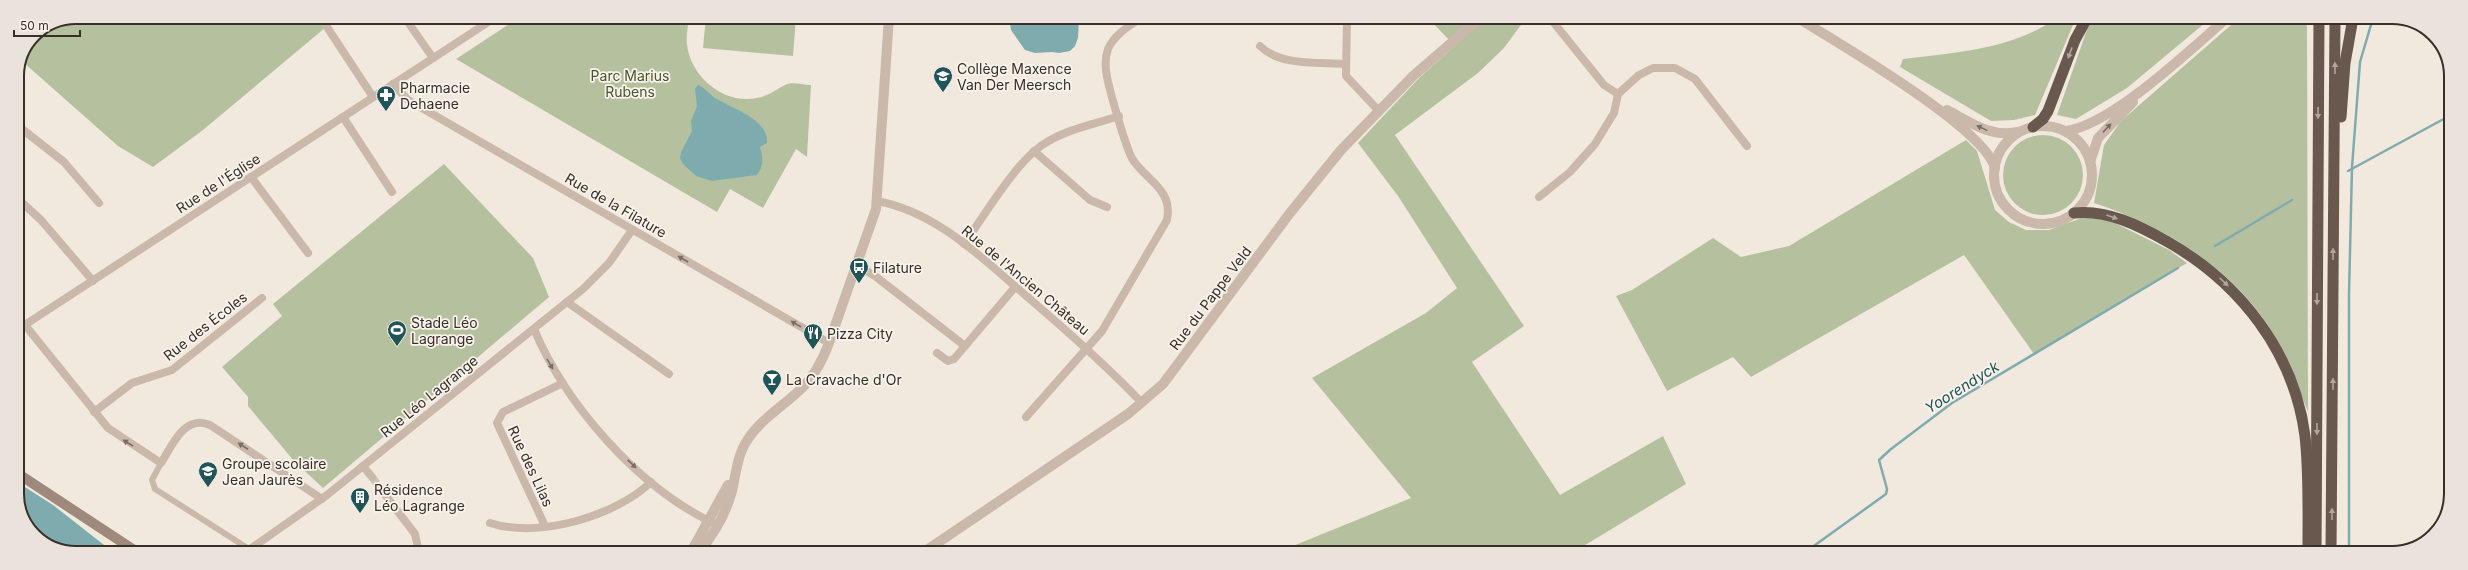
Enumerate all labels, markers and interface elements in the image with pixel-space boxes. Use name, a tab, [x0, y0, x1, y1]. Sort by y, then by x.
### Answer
scale bar	[14, 12, 80, 38]
text: 50 m	[20, 18, 49, 33]
one-way arrow	[2067, 47, 2073, 59]
place label: Collège Maxence Van Der Meersch	[957, 60, 1072, 93]
one-way arrow	[2332, 61, 2338, 74]
school or university icon: Collège Maxence Van Der Meersch	[932, 65, 954, 93]
park label: Parc Marius Rubens	[591, 67, 669, 100]
place label: Pharmacie Dehaene	[400, 79, 470, 112]
pharmacy icon: Pharmacie Dehaene	[375, 84, 397, 112]
one-way arrow	[2315, 107, 2321, 120]
one-way arrow	[2102, 123, 2111, 133]
one-way arrow	[1976, 125, 1987, 131]
street label: Rue de l'Église	[173, 149, 263, 217]
street label: Rue de la Filature	[562, 169, 670, 241]
one-way arrow	[2107, 214, 2119, 220]
street label: Rue de l'Ancien Château	[959, 222, 1093, 338]
street label: Rue du Pappe Veld	[1166, 243, 1254, 353]
one-way arrow	[2330, 247, 2336, 260]
one-way arrow	[677, 256, 689, 263]
bus stop icon: Filature	[848, 256, 870, 284]
place label: Filature	[873, 259, 922, 276]
one-way arrow	[2219, 278, 2229, 287]
street label: Rue des Écoles	[160, 288, 250, 364]
one-way arrow	[2314, 293, 2320, 306]
place label: Stade Léo Lagrange	[411, 314, 478, 347]
sports icon: Stade Léo Lagrange	[386, 319, 408, 347]
one-way arrow	[790, 321, 801, 328]
restaurant icon: Pizza City	[802, 322, 824, 350]
place label: Pizza City	[827, 325, 893, 342]
street label: Rue Léo Lagrange	[377, 352, 481, 440]
water label: Yoorendyck	[1921, 356, 2003, 417]
one-way arrow	[547, 358, 554, 370]
bar icon: La Cravache d'Or	[761, 368, 783, 396]
place label: La Cravache d'Or	[786, 371, 902, 388]
one-way arrow	[2329, 378, 2336, 390]
street label: Rue des Lilas	[505, 423, 557, 509]
one-way arrow	[2313, 423, 2320, 435]
one-way arrow	[122, 439, 134, 446]
one-way arrow	[238, 442, 248, 450]
place label: Groupe scolaire Jean Jaurès	[222, 455, 326, 488]
one-way arrow	[627, 459, 637, 469]
school or university icon: Groupe scolaire Jean Jaurès	[197, 460, 219, 488]
place label: Résidence Léo Lagrange	[374, 481, 465, 514]
building icon: Résidence Léo Lagrange	[349, 486, 371, 514]
one-way arrow	[2329, 507, 2335, 520]

